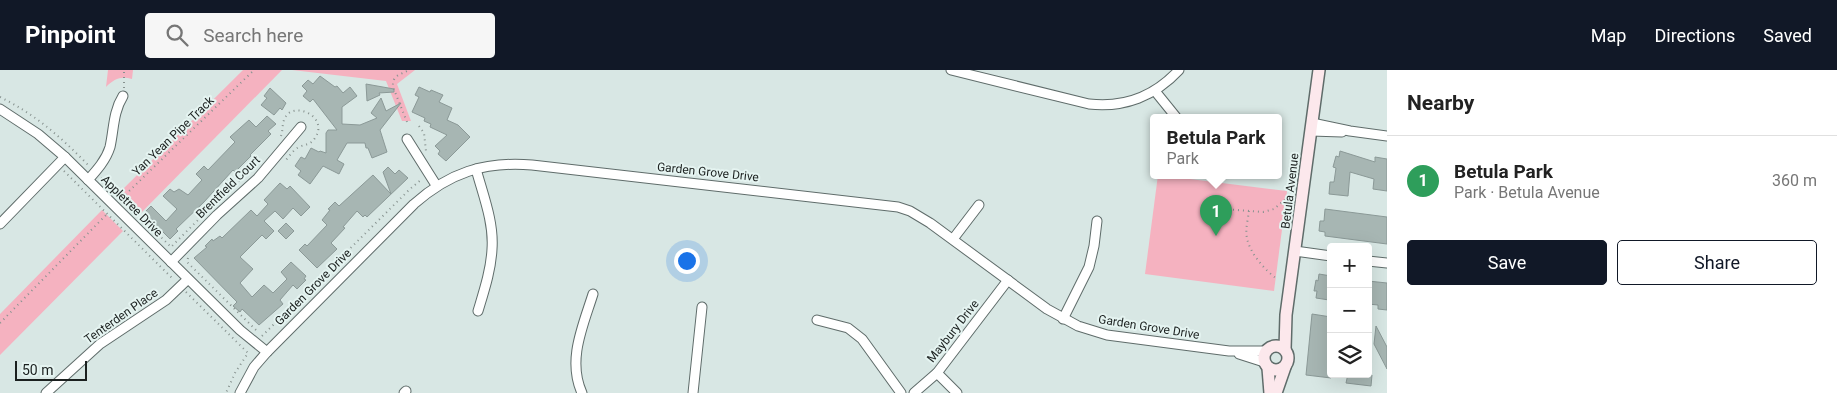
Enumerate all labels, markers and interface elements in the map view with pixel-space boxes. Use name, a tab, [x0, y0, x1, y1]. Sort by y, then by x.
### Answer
search box	[145, 13, 495, 58]
text: Pinpoint	[25, 21, 115, 49]
icon: search	[163, 21, 191, 49]
text: Search here	[203, 24, 303, 47]
text: Map	[1591, 25, 1626, 46]
text: Directions	[1654, 25, 1735, 46]
text: Saved	[1763, 25, 1812, 46]
text: Nearby	[1407, 91, 1474, 115]
street label: Yan Yean Pipe Track	[129, 93, 217, 179]
popup	[1150, 114, 1282, 179]
text: Betula Park	[1167, 126, 1265, 149]
text: Park	[1167, 149, 1199, 168]
street label: Betula Avenue	[1278, 152, 1302, 230]
street label: Brentfield Court	[193, 153, 263, 221]
street label: Garden Grove Drive	[656, 160, 760, 184]
text: Betula Park	[1454, 160, 1553, 183]
text: 1	[1418, 171, 1428, 190]
text: 360 m	[1772, 171, 1817, 190]
street label: Appletree Drive	[98, 172, 166, 240]
text: Park · Betula Avenue	[1454, 183, 1600, 202]
pin: 1	[1200, 195, 1232, 236]
button: Save	[1407, 240, 1607, 285]
button: Share	[1617, 240, 1817, 285]
map controls	[1327, 243, 1372, 378]
button: +	[1327, 243, 1372, 288]
street label: Garden Grove Drive	[272, 246, 354, 328]
your location	[674, 248, 700, 274]
street label: Tenterden Place	[82, 286, 160, 346]
button: −	[1327, 288, 1372, 333]
street label: Maybury Drive	[924, 297, 982, 365]
street label: Garden Grove Drive	[1097, 312, 1201, 342]
button: layers	[1327, 333, 1372, 378]
scale bar	[15, 358, 88, 381]
text: 50 m	[22, 362, 54, 378]

